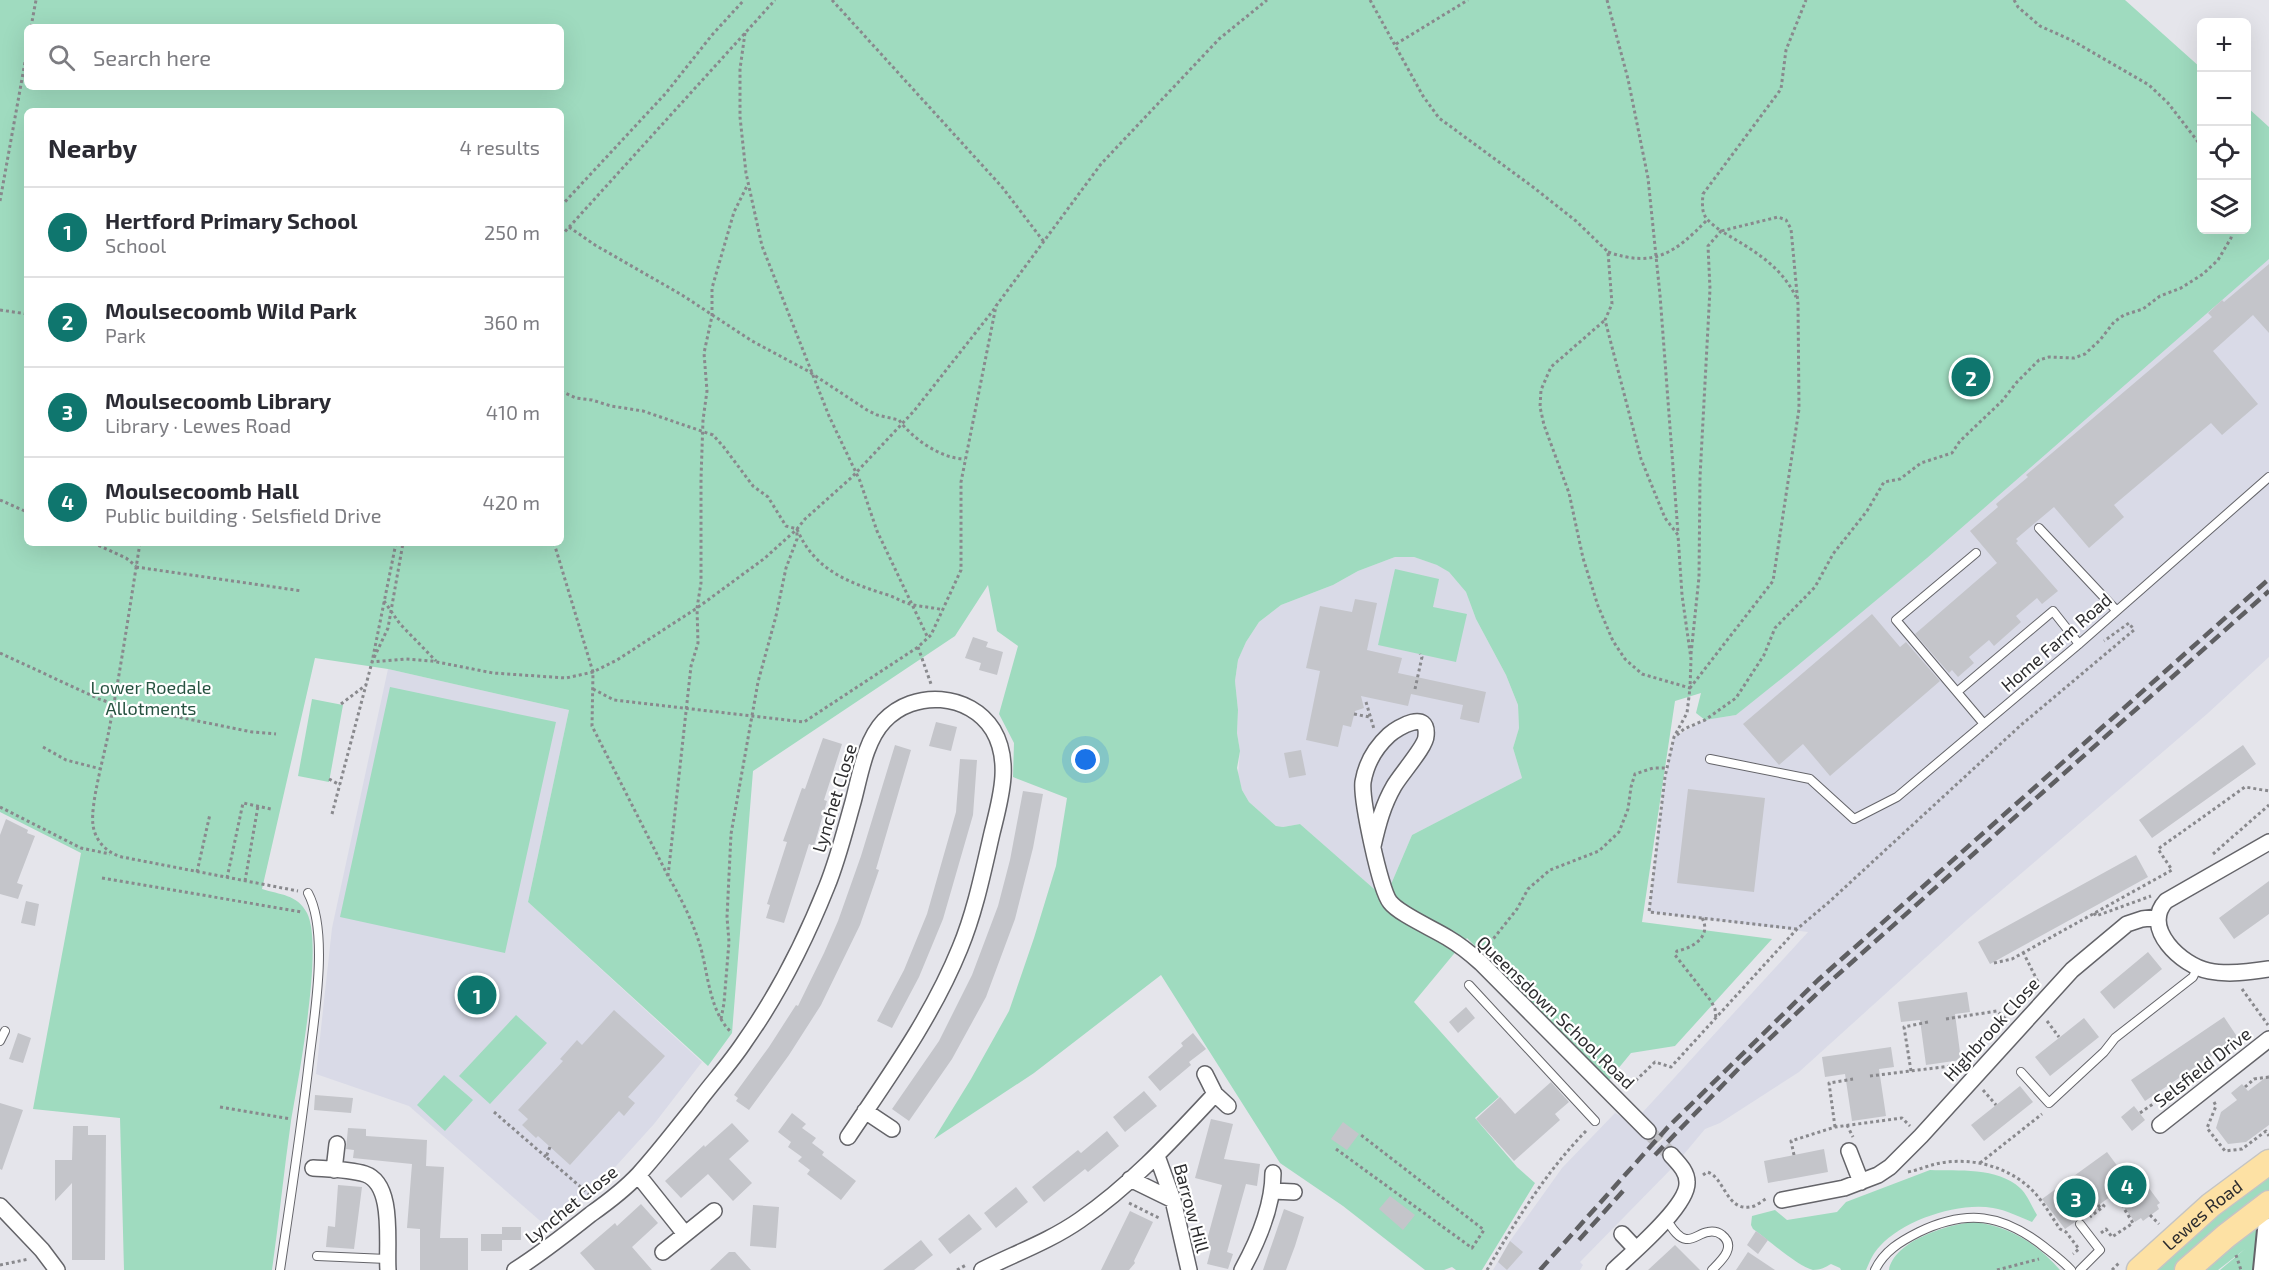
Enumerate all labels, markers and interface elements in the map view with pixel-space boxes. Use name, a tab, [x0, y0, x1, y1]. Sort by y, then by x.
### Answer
map controls	[2197, 18, 2251, 234]
button: +	[2197, 18, 2251, 72]
search box	[24, 24, 564, 90]
icon: search	[45, 41, 78, 74]
text: Search here	[93, 44, 211, 70]
button: −	[2197, 72, 2251, 126]
button: locate	[2197, 126, 2251, 180]
text: Nearby	[48, 132, 137, 163]
text: 4 results	[460, 135, 540, 159]
button: layers	[2197, 180, 2251, 234]
text: Hertford Primary School	[105, 207, 358, 233]
text: 1	[63, 220, 72, 244]
text: 250 m	[484, 220, 540, 244]
text: School	[105, 233, 166, 257]
text: Moulsecoomb Wild Park	[105, 297, 357, 323]
text: 2	[62, 310, 73, 334]
text: 360 m	[483, 310, 540, 334]
text: Park	[105, 323, 146, 347]
pin: 2	[1952, 354, 1990, 400]
text: Moulsecoomb Library	[105, 387, 331, 413]
text: 3	[62, 400, 73, 424]
text: 410 m	[486, 400, 540, 424]
text: Library · Lewes Road	[105, 413, 291, 437]
text: Moulsecoomb Hall	[105, 477, 299, 503]
text: 4	[61, 490, 74, 514]
text: 420 m	[482, 490, 540, 514]
text: Public building · Selsfield Drive	[105, 503, 382, 527]
street label: Home Farm Road	[1996, 588, 2116, 696]
park label: Lower Roedale Allotments	[91, 676, 211, 719]
street label: Lynchet Close	[807, 741, 861, 855]
your location	[1071, 745, 1100, 774]
street label: Queensdown School Road	[1472, 931, 1640, 1093]
pin: 1	[458, 972, 496, 1018]
street label: Highbrook Close	[1939, 972, 2043, 1086]
street label: Selsfield Drive	[2149, 1022, 2255, 1112]
street label: Lynchet Close	[520, 1160, 622, 1248]
street label: Barrow Hill	[1170, 1161, 1215, 1255]
pin: 4	[2108, 1162, 2146, 1208]
street label: Lewes Road	[2158, 1175, 2246, 1255]
pin: 3	[2056, 1176, 2096, 1220]

